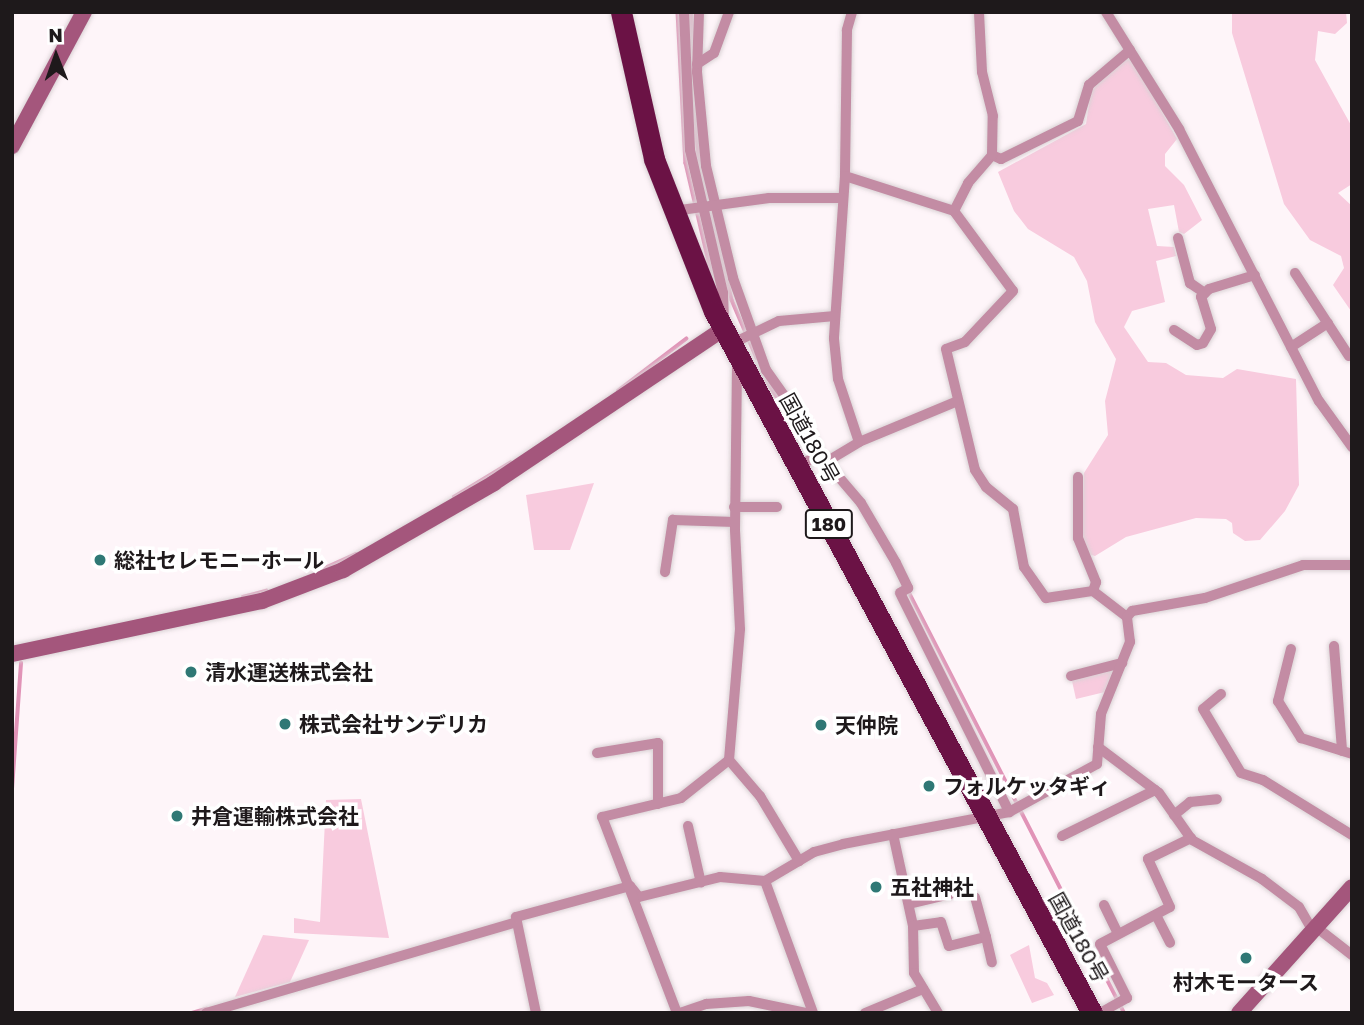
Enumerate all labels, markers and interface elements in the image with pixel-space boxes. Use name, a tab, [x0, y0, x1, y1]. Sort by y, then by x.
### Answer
north arrow	[21, 21, 91, 91]
text: N	[48, 23, 63, 46]
street label: 国道180号	[775, 389, 845, 487]
road number: 180	[804, 509, 854, 540]
place label: 総社セレモニーホール	[114, 547, 324, 573]
marker: 総社セレモニーホール	[92, 552, 108, 568]
place label: 清水運送株式会社	[205, 659, 373, 685]
marker: 清水運送株式会社	[183, 664, 199, 680]
place label: 株式会社サンデリカ	[299, 711, 488, 737]
place label: 天仲院	[835, 712, 898, 738]
marker: 株式会社サンデリカ	[277, 716, 293, 732]
marker: 天仲院	[813, 717, 829, 733]
place label: フォルケッタギィ	[943, 773, 1111, 799]
marker: フォルケッタギィ	[921, 778, 937, 794]
place label: 井倉運輸株式会社	[191, 803, 359, 829]
marker: 井倉運輸株式会社	[169, 808, 185, 824]
place label: 五社神社	[890, 874, 974, 900]
marker: 五社神社	[868, 879, 884, 895]
street label: 国道180号	[1044, 888, 1114, 986]
marker: 村木モータース	[1238, 950, 1254, 966]
place label: 村木モータース	[1173, 969, 1319, 995]

